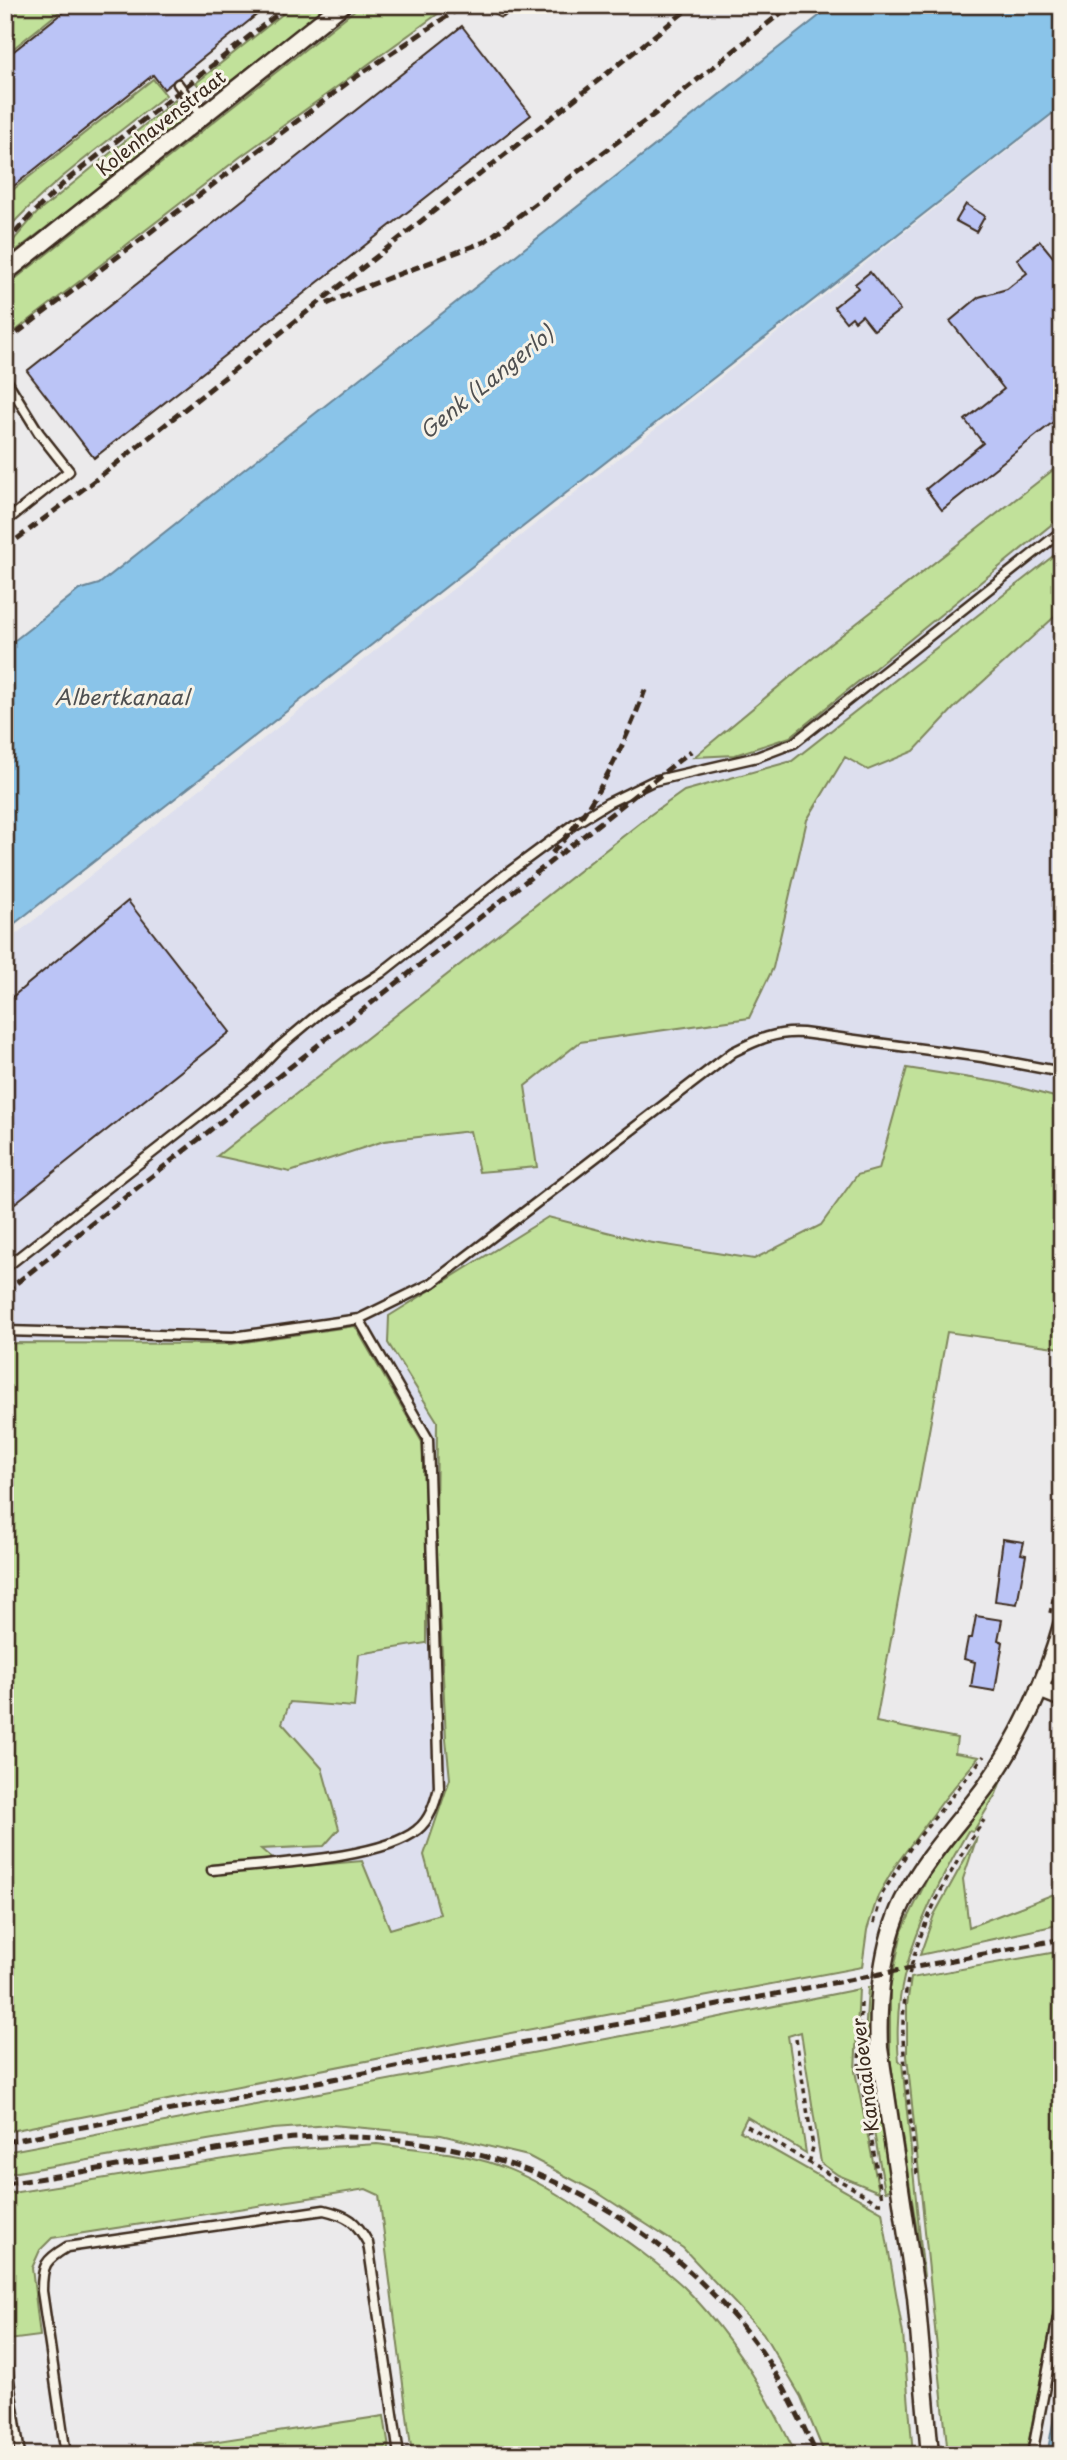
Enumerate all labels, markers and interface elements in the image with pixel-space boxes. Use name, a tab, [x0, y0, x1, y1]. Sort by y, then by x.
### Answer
street label: Kolenhavenstraat	[90, 62, 231, 182]
water label: Genk (Langerlo)	[412, 316, 561, 446]
water label: Albertkanaal	[55, 680, 192, 712]
street label: Kanaaloever	[843, 2016, 885, 2134]

